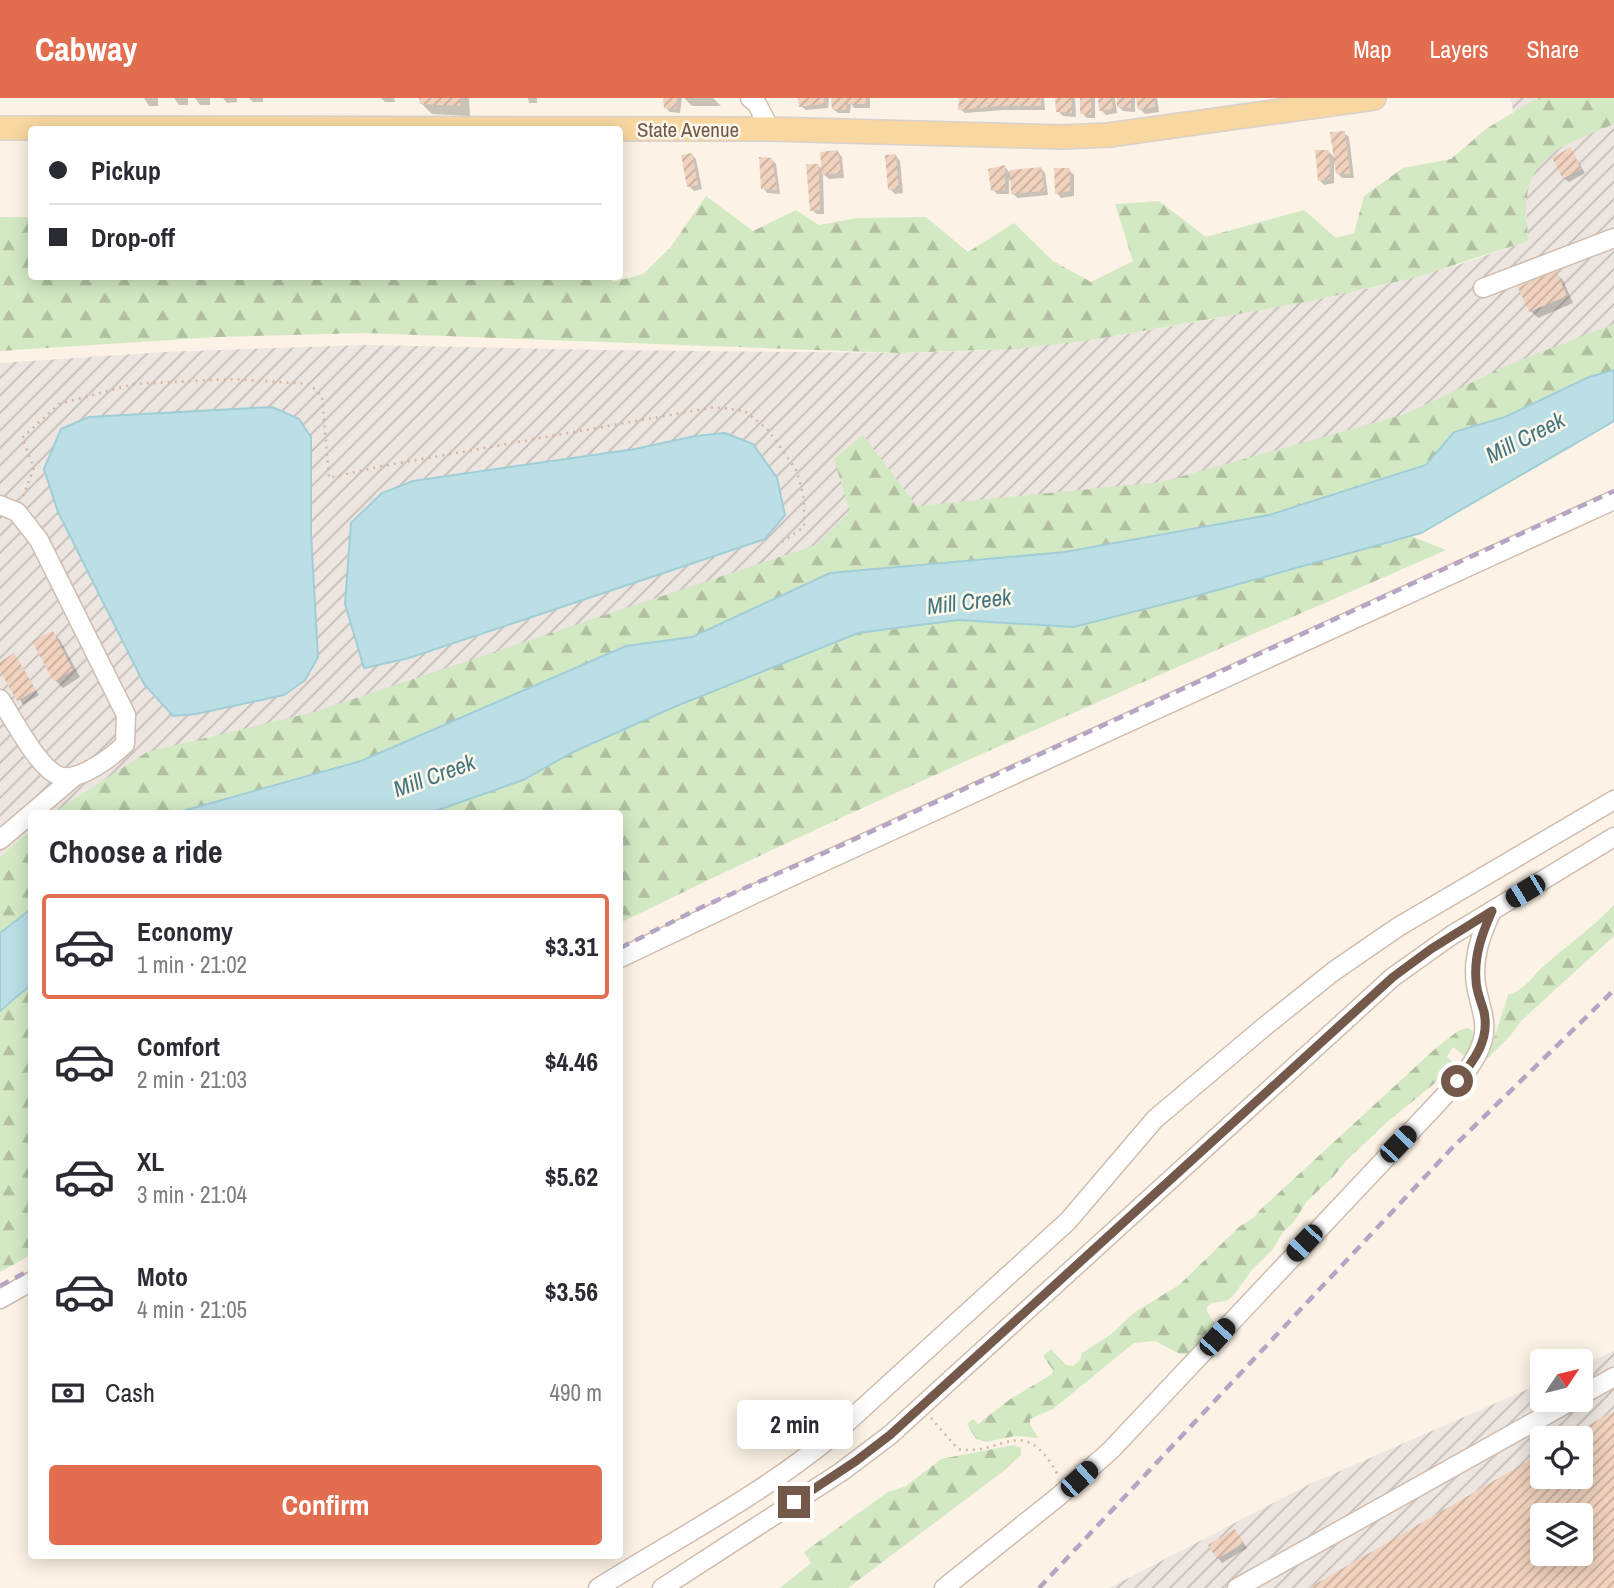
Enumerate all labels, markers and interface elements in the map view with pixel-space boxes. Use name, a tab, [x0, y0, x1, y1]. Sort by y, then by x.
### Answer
text: Cabway	[35, 27, 137, 71]
text: Map	[1353, 33, 1391, 65]
text: Layers	[1429, 33, 1488, 65]
text: Share	[1526, 33, 1579, 65]
street label: State Avenue	[637, 115, 739, 144]
text: Pickup	[91, 153, 161, 188]
text: Drop-off	[91, 220, 175, 255]
water label: Mill Creek	[1480, 403, 1571, 470]
water label: Mill Creek	[925, 580, 1015, 622]
water label: Mill Creek	[389, 745, 481, 804]
text: Choose a ride	[49, 830, 223, 873]
car	[1502, 871, 1549, 911]
text: Economy	[137, 914, 233, 949]
icon: car	[53, 915, 116, 978]
text: $3.31	[545, 929, 598, 964]
text: 1 min · 21:02	[137, 949, 247, 980]
text: Comfort	[137, 1029, 220, 1064]
icon: car	[53, 1030, 116, 1093]
text: $4.46	[545, 1044, 598, 1079]
text: 2 min · 21:03	[137, 1064, 247, 1095]
route start	[1441, 1065, 1473, 1097]
car	[1376, 1122, 1421, 1166]
text: XL	[137, 1144, 164, 1179]
icon: car	[53, 1145, 116, 1208]
text: $5.62	[545, 1159, 598, 1194]
text: 3 min · 21:04	[137, 1179, 247, 1210]
car	[1282, 1220, 1327, 1266]
text: Moto	[137, 1259, 188, 1294]
icon: car	[53, 1260, 116, 1323]
text: $3.56	[545, 1274, 598, 1309]
text: 4 min · 21:05	[137, 1294, 247, 1325]
car	[1196, 1314, 1239, 1360]
north arrow	[1530, 1349, 1592, 1412]
map controls	[1530, 1349, 1593, 1566]
icon: cash	[49, 1374, 87, 1412]
text: Cash	[105, 1375, 155, 1410]
text: 490 m	[550, 1377, 602, 1408]
callout: 2 min	[736, 1400, 852, 1450]
text: 2 min	[770, 1409, 820, 1440]
button: locate	[1530, 1426, 1593, 1489]
car	[1057, 1457, 1102, 1501]
button: Confirm	[49, 1465, 602, 1545]
route end	[778, 1486, 810, 1518]
button: layers	[1530, 1503, 1593, 1566]

